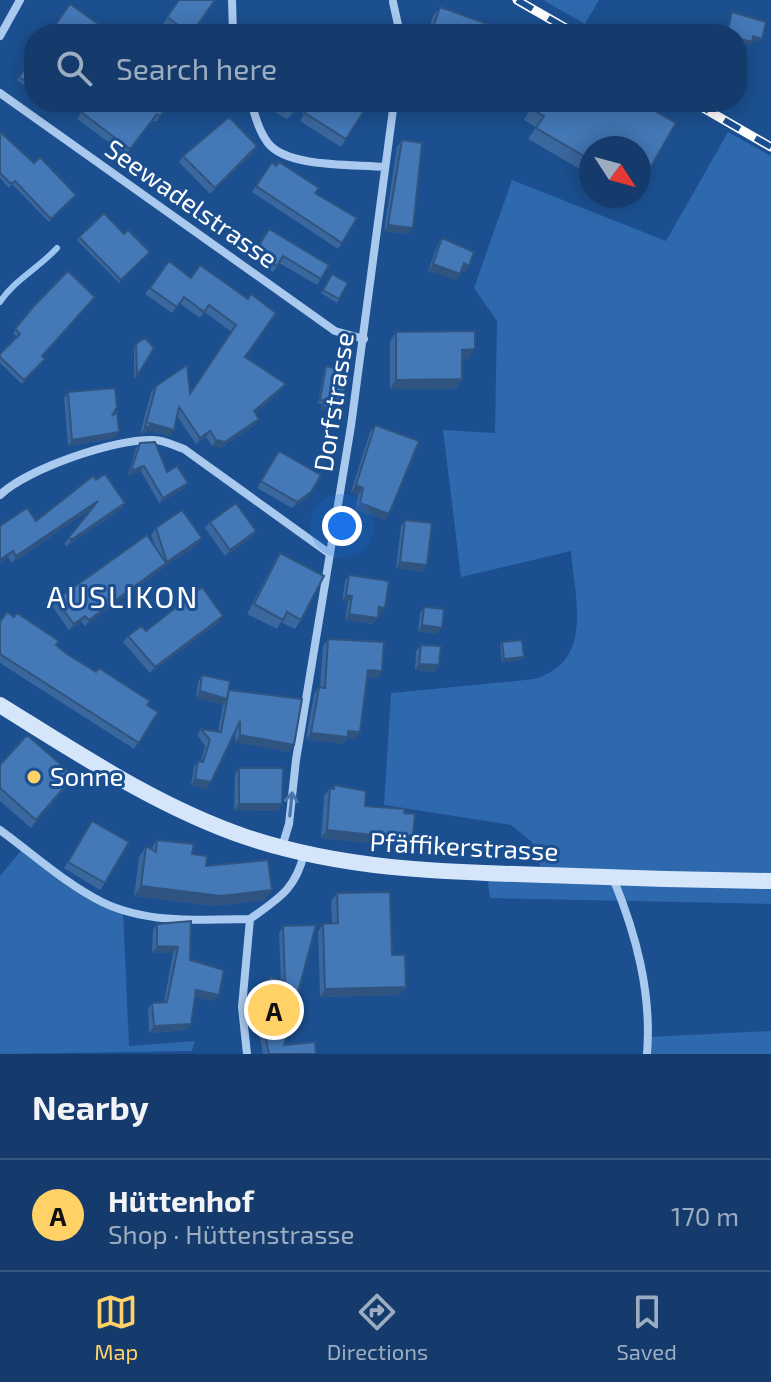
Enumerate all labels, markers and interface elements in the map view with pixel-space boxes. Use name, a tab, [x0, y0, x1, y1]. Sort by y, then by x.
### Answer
search box	[24, 24, 747, 112]
icon: search	[52, 46, 96, 90]
text: Search here	[116, 50, 277, 86]
street label: Seewadelstrasse	[100, 132, 284, 274]
north arrow	[579, 136, 651, 208]
street label: Dorfstrasse	[306, 330, 359, 474]
your location	[322, 506, 362, 546]
district label: AUSLIKON	[47, 578, 199, 614]
place label: Sonne	[50, 760, 124, 791]
marker: Sonne	[25, 768, 43, 786]
one-way arrow	[284, 791, 299, 818]
street label: Pfäffikerstrasse	[369, 825, 559, 866]
pin: A	[248, 980, 300, 1040]
text: Nearby	[32, 1086, 149, 1127]
text: Hüttenhof	[108, 1182, 254, 1218]
text: A	[50, 1200, 66, 1231]
text: 170 m	[671, 1200, 739, 1231]
text: Shop · Hüttenstrasse	[108, 1218, 355, 1249]
tab: Map	[94, 1290, 138, 1364]
tab: Directions	[327, 1290, 428, 1364]
tab: Saved	[616, 1290, 677, 1364]

